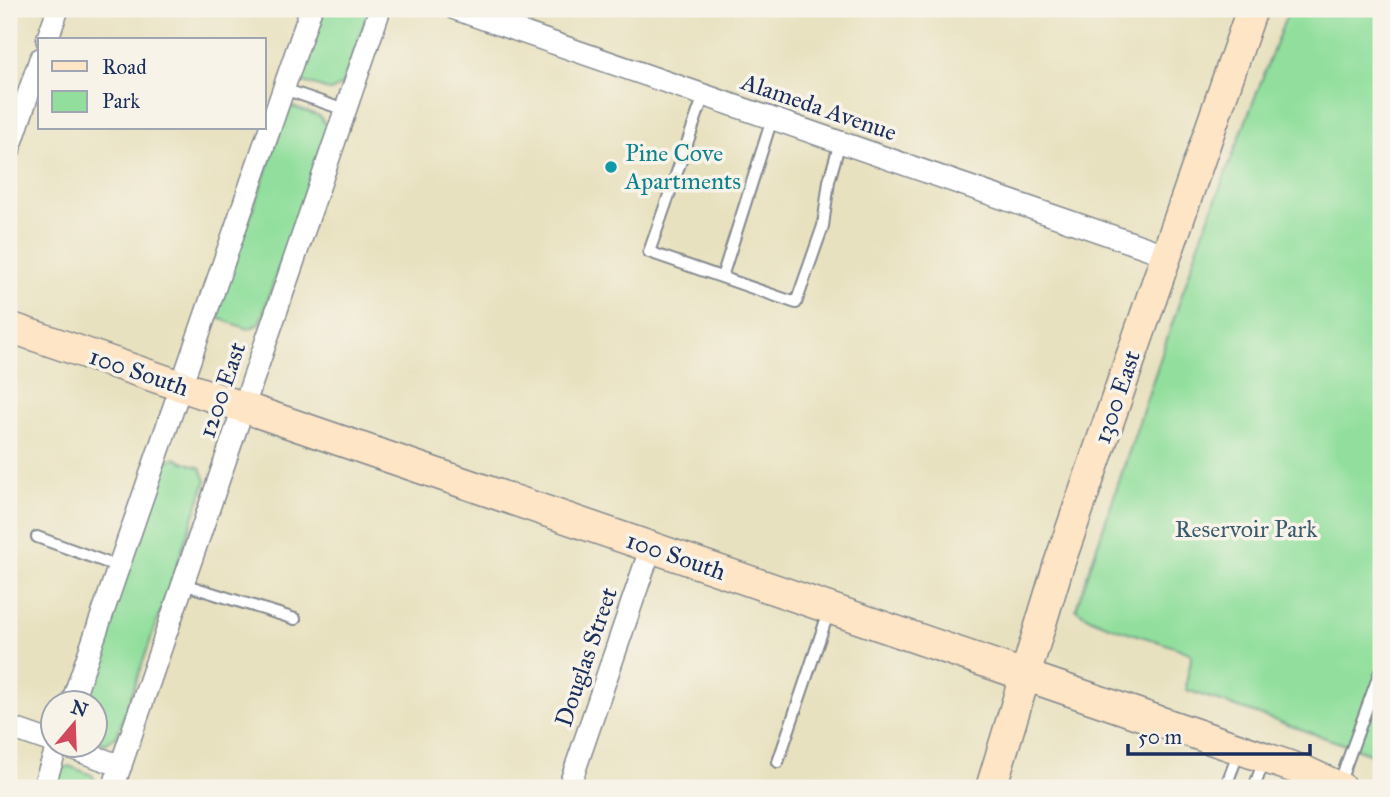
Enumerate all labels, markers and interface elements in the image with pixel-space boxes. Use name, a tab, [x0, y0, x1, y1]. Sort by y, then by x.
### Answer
legend	[38, 38, 266, 130]
text: Road	[102, 54, 147, 80]
street label: Alameda Avenue	[736, 66, 901, 148]
text: Park	[102, 88, 140, 114]
place label: Pine Cove Apartments	[624, 138, 741, 196]
marker: Pine Cove Apartments	[603, 159, 619, 175]
street label: 1200 East	[192, 338, 252, 442]
street label: 100 South	[85, 341, 193, 403]
street label: 1300 East	[1087, 346, 1147, 448]
park label: Reservoir Park	[1175, 514, 1318, 544]
street label: 100 South	[622, 525, 730, 587]
street label: Douglas Street	[548, 583, 624, 731]
north arrow	[38, 688, 108, 758]
text: N	[68, 695, 91, 722]
scale bar	[1128, 713, 1310, 757]
text: 50 m	[1138, 724, 1183, 750]

